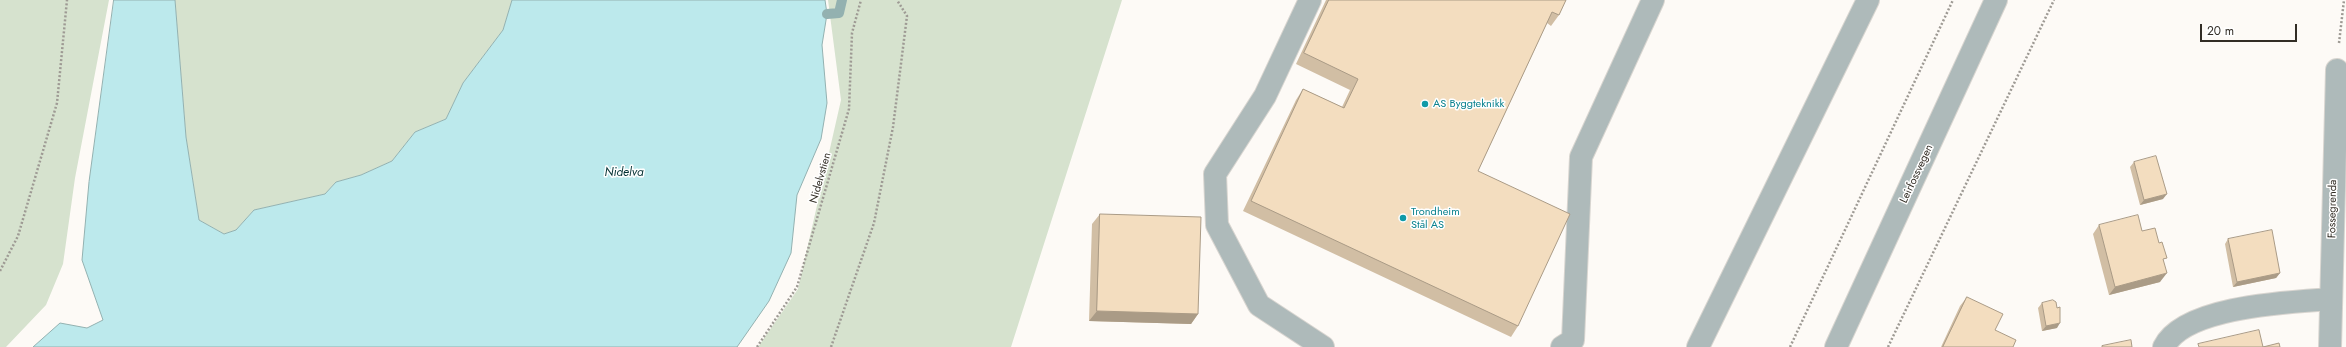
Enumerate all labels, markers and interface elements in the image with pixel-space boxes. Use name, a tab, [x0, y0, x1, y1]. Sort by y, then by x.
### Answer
scale bar	[2202, 16, 2299, 42]
text: 20 m	[2207, 22, 2234, 40]
place label: AS Byggteknikk	[1433, 97, 1504, 111]
marker: AS Byggteknikk	[1420, 99, 1430, 109]
street label: Leirfossvegen	[1898, 143, 1936, 205]
street label: Nidelvstien	[807, 151, 835, 205]
water label: Nidelva	[604, 166, 644, 180]
street label: Fossegrenda	[2326, 180, 2340, 238]
place label: Trondheim Stål AS	[1411, 205, 1460, 231]
marker: Trondheim Stål AS	[1398, 213, 1408, 223]

